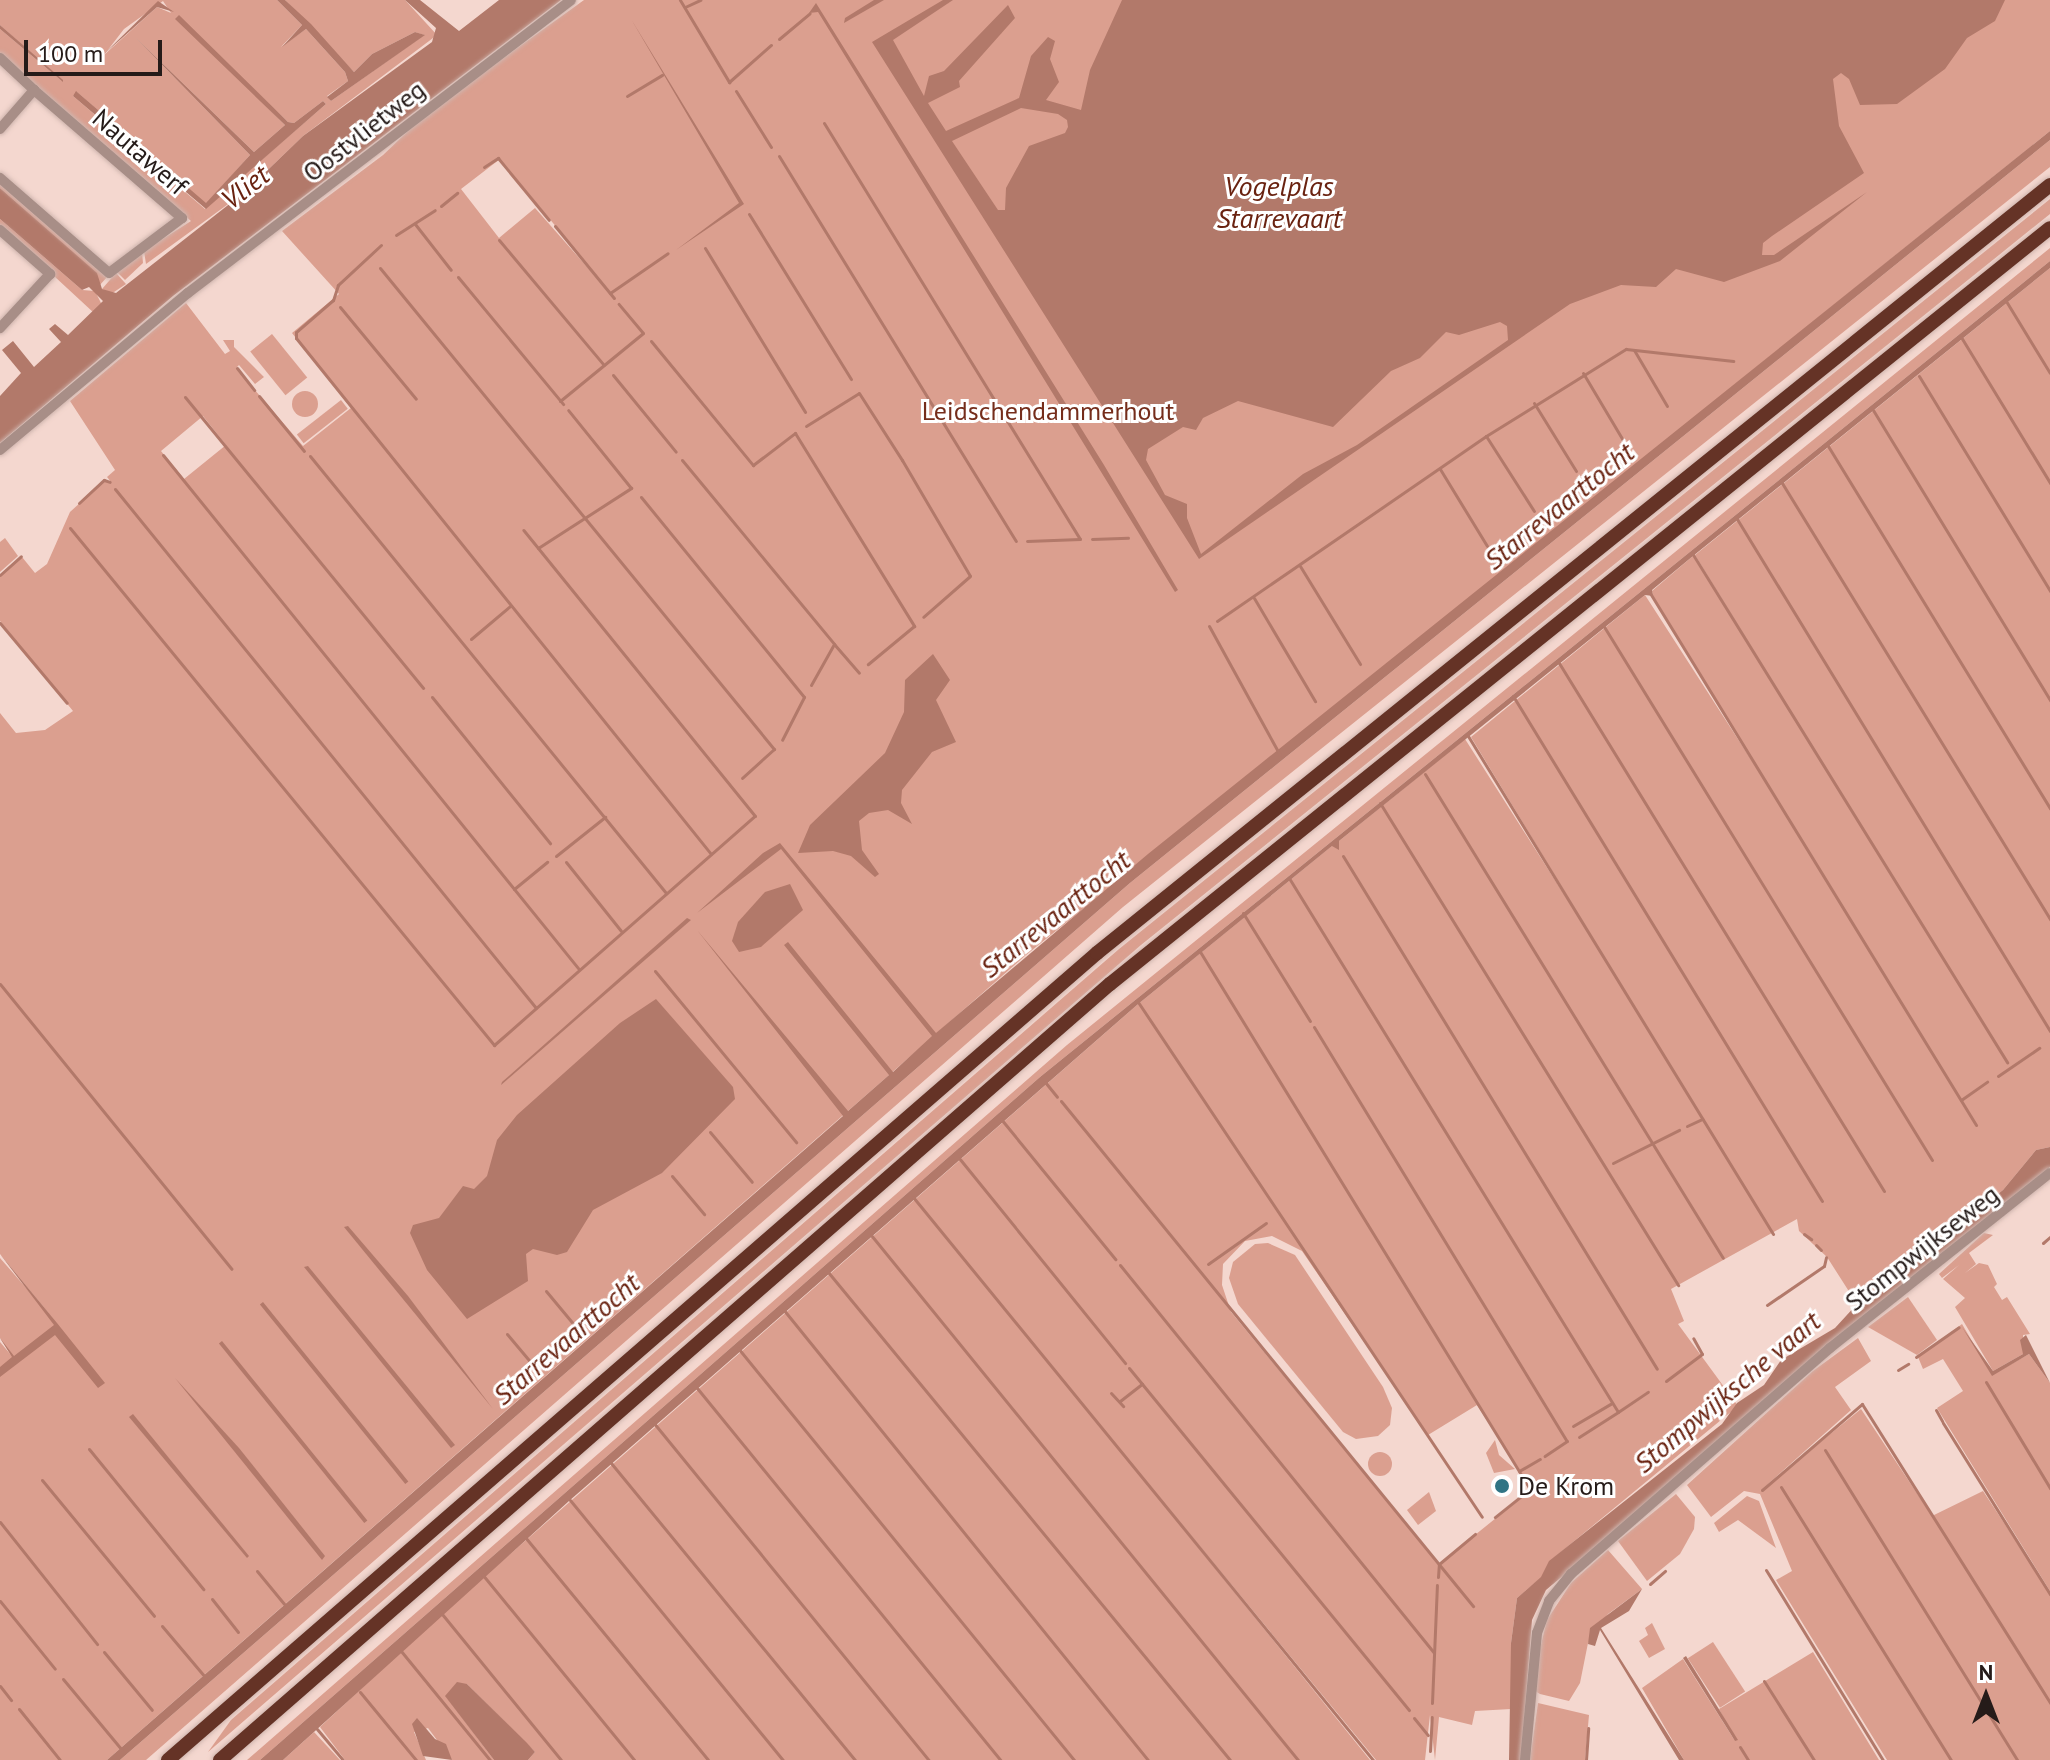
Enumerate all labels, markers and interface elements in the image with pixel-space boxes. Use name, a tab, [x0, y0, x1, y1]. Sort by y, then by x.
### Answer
scale bar	[28, 24, 166, 74]
text: 100 m	[38, 38, 103, 69]
street label: Oostvlietweg	[297, 74, 431, 188]
street label: Nautawerf	[86, 102, 194, 202]
water label: Vliet	[214, 158, 276, 216]
water label: Vogelplas Starrevaart	[1216, 169, 1342, 235]
park label: Leidschendammerhout	[922, 395, 1174, 427]
water label: Starrevaarttocht	[1477, 435, 1641, 577]
water label: Starrevaarttocht	[973, 843, 1137, 985]
street label: Stompwijkseweg	[1839, 1178, 2005, 1318]
water label: Starrevaarttocht	[486, 1266, 646, 1412]
water label: Stompwijksche vaart	[1627, 1304, 1827, 1480]
place label: De Krom	[1518, 1470, 1614, 1502]
marker: De Krom	[1493, 1477, 1511, 1495]
north arrow	[1946, 1656, 2026, 1736]
text: N	[1979, 1658, 1993, 1686]

